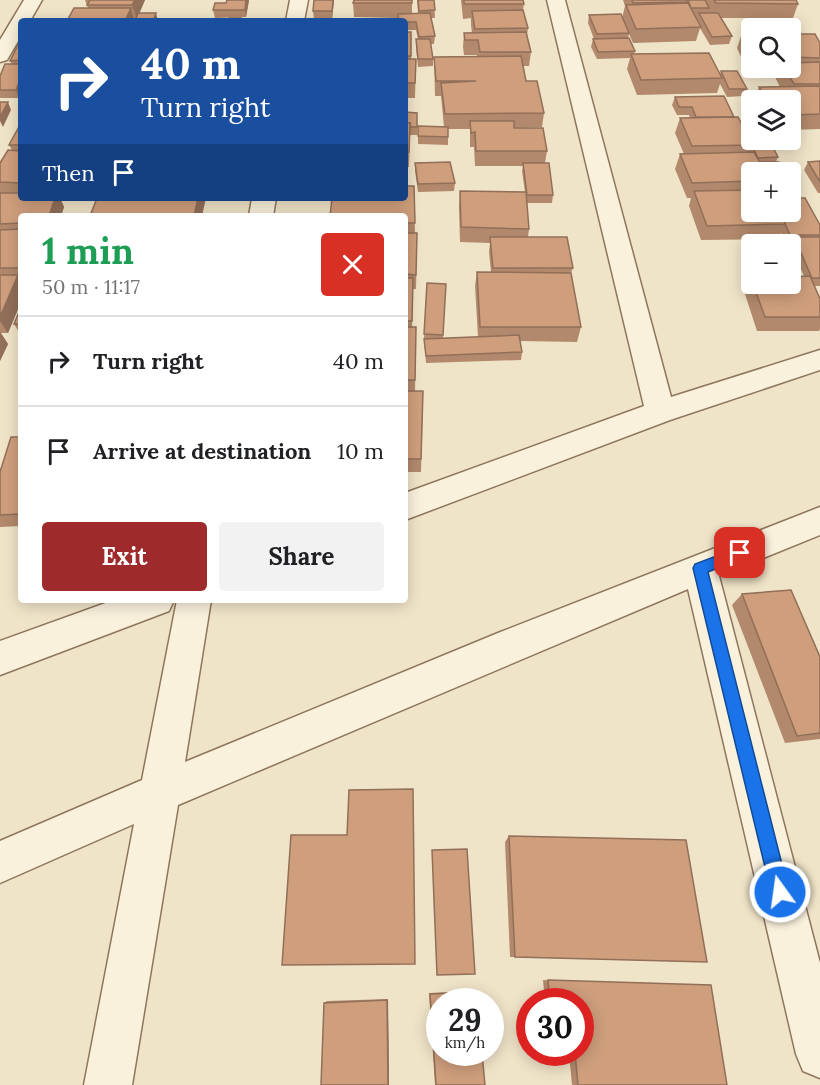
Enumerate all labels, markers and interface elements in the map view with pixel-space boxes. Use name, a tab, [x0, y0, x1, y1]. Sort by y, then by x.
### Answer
map controls	[741, 18, 801, 294]
button: search	[741, 18, 801, 78]
text: 40 m	[141, 37, 240, 91]
icon: right	[42, 42, 120, 120]
text: Turn right	[141, 90, 270, 124]
button: layers	[741, 90, 801, 150]
icon: arrive	[107, 156, 140, 189]
text: Then	[42, 159, 95, 187]
button: +	[741, 162, 801, 222]
text: 1 min	[42, 228, 134, 274]
button: close	[321, 233, 384, 296]
button: −	[741, 234, 801, 294]
text: 50 m · 11:17	[42, 274, 140, 299]
icon: right	[42, 345, 75, 378]
text: Turn right	[93, 347, 204, 375]
text: 40 m	[333, 347, 384, 375]
icon: arrive	[42, 435, 75, 468]
text: Arrive at destination	[93, 437, 311, 465]
text: 10 m	[337, 437, 384, 465]
button: Exit	[42, 522, 207, 591]
button: Share	[219, 522, 384, 591]
pin	[714, 527, 765, 578]
icon: arrive	[723, 536, 756, 569]
position arrow	[748, 860, 812, 924]
speed limit sign: 30	[516, 988, 594, 1066]
text: 29	[448, 1001, 482, 1039]
text: km/h	[445, 1033, 485, 1052]

